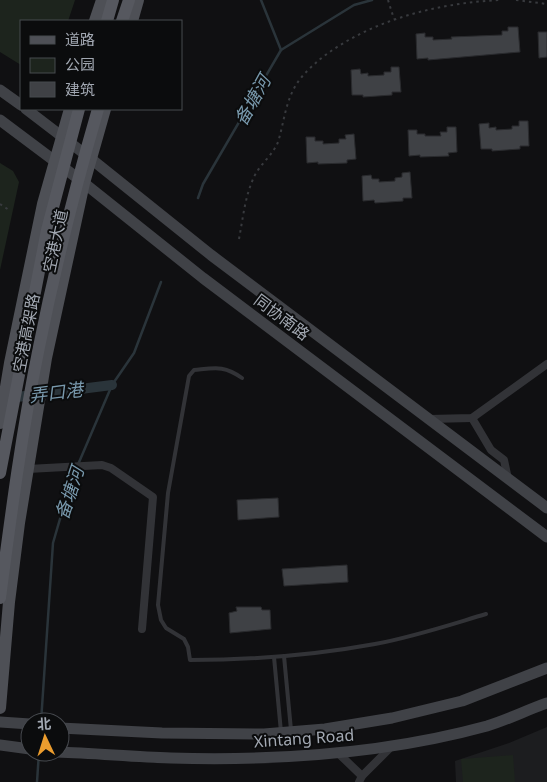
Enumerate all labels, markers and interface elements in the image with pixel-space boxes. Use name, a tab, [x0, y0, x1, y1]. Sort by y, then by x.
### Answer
legend	[20, 20, 182, 110]
text: 道路	[65, 29, 95, 49]
text: 公园	[65, 54, 95, 74]
water label: 备塘河	[228, 68, 277, 129]
text: 建筑	[65, 79, 95, 99]
street label: 空港大道	[38, 207, 72, 275]
street label: 同协南路	[250, 289, 314, 345]
street label: 空港高架路	[8, 292, 44, 374]
water label: 弄口港	[28, 376, 87, 407]
water label: 备塘河	[49, 461, 90, 522]
north arrow	[20, 712, 70, 762]
text: 北	[36, 714, 52, 733]
street label: Xintang Road	[253, 724, 355, 752]

